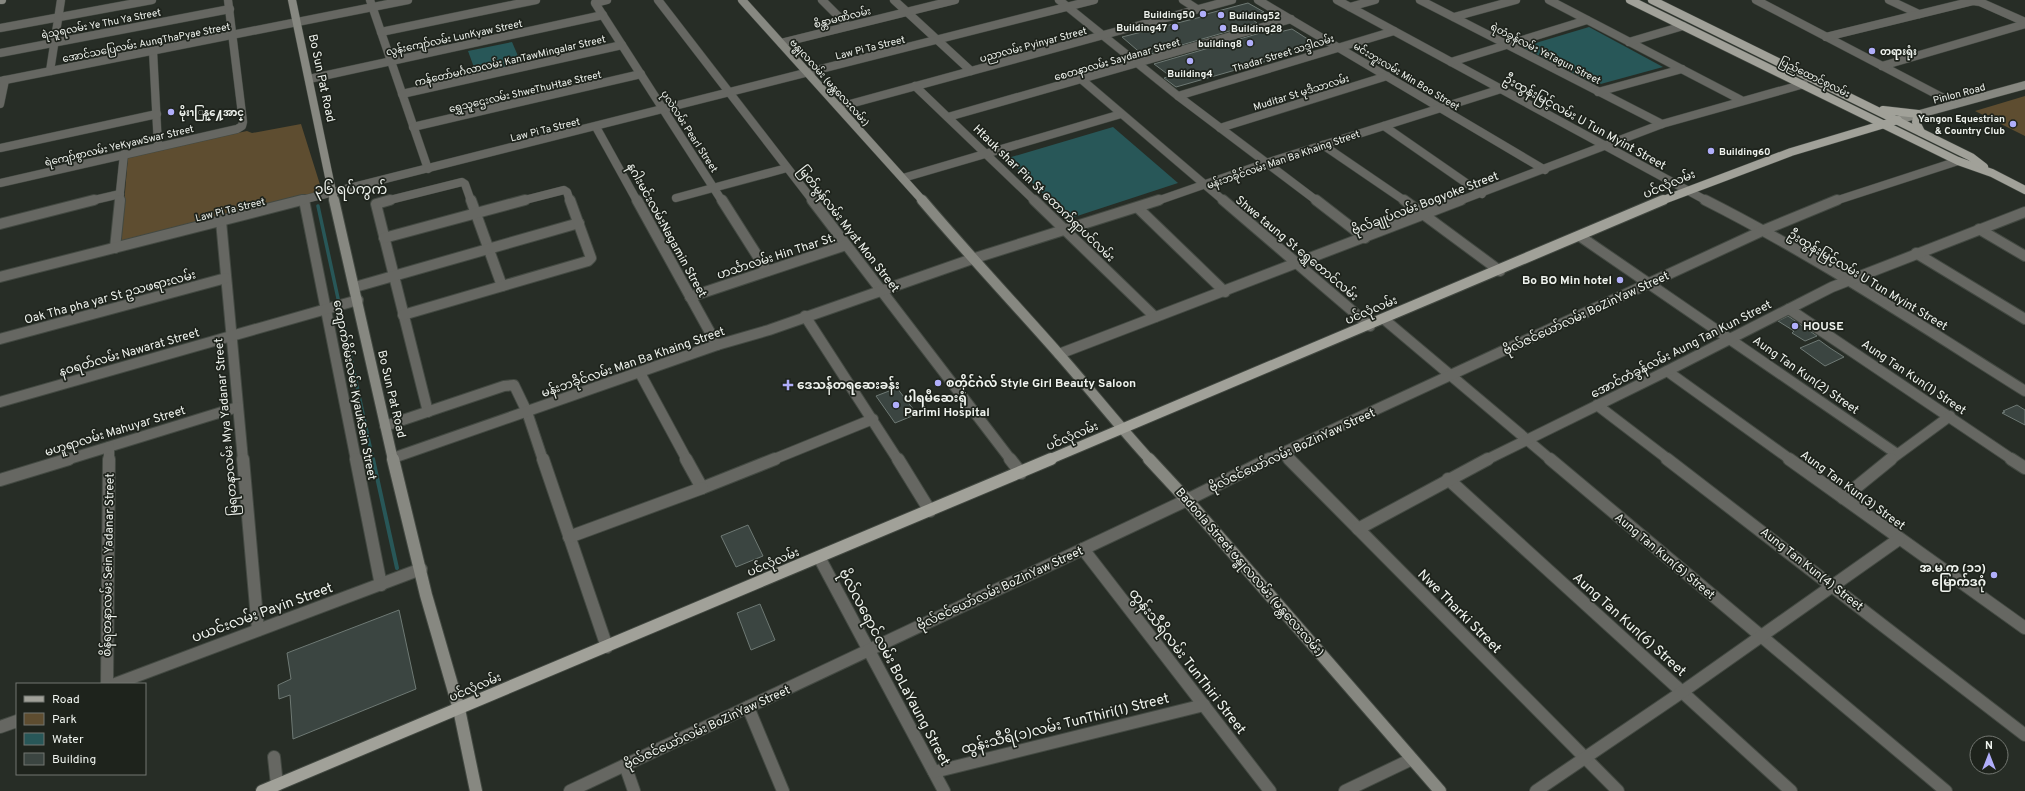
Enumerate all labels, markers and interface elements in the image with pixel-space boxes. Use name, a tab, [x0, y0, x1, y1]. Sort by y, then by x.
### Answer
street label: စိန္တာမဏိလမ်း	[812, 3, 873, 33]
street label: ရဲသူရလမ်း Ye Thu Ya Street	[40, 4, 163, 43]
place label: Building50	[1143, 9, 1195, 22]
marker: Building50	[1198, 9, 1208, 19]
marker: Building52	[1216, 10, 1226, 20]
place label: Building52	[1229, 10, 1280, 23]
street label: လွန်းကျော်လမ်း LunKyaw Street	[384, 16, 524, 60]
street label: အောင်သပြေလမ်း AungThaPyae Street	[61, 19, 232, 67]
street label: ရဲတံခွန်လမ်း YeTagun Street	[1488, 19, 1604, 89]
place label: Building47	[1116, 22, 1167, 35]
marker: Building47	[1170, 22, 1180, 32]
street label: ပညာလမ်း Pyinyar Street	[978, 23, 1089, 67]
marker: Building28	[1218, 23, 1228, 33]
place label: Building28	[1231, 23, 1282, 36]
street label: ကန်တော်မင်္ဂလာလမ်း KanTawMingalar Street	[413, 31, 608, 91]
street label: Thadar Street သဒ္ဒါလမ်း	[1230, 31, 1336, 77]
street label: Bo Sun Pat Road	[304, 33, 338, 124]
street label: Law Pi Ta Street	[834, 33, 907, 63]
street label: စေတနာလမ်း Saydanar Street	[1052, 34, 1182, 86]
street label: ဗန္ဓုလလမ်း (မန္တလေးလမ်း)	[785, 35, 873, 130]
place label: building8	[1198, 38, 1242, 51]
marker: building8	[1245, 38, 1255, 48]
street label: မင်းဘူးလမ်း Min Boo Street	[1350, 39, 1463, 115]
place label: တရားရုံး	[1880, 45, 1917, 61]
marker: တရားရုံး	[1867, 46, 1877, 56]
street label: ပြည်ထောင်စုလမ်း	[1777, 54, 1853, 102]
marker: Building4	[1185, 56, 1195, 66]
street label: ရွှေသူဌေးလမ်း ShweThuHtae Street	[447, 67, 603, 117]
place label: Building4	[1167, 68, 1213, 81]
street label: ဦးထွန်းမြင့်လမ်း U Tun Myint Street	[1500, 70, 1670, 175]
street label: Muditar St မုဒိသာလမ်း	[1251, 71, 1351, 115]
street label: Pinlon Road	[1932, 81, 1987, 108]
street label: ပုလဲလမ်း Pearl Street	[657, 87, 722, 176]
place label: မိုးၫြန္႔ေအာင္	[179, 105, 244, 122]
marker: မိုးၫြန္႔ေအာင္	[166, 107, 176, 117]
place label: Yangon Equestrian & Country Club	[1918, 113, 2005, 138]
street label: Law Pi Ta Street	[509, 115, 582, 145]
marker: Yangon Equestrian & Country Club	[2008, 119, 2018, 129]
street label: Htauk shar Pin St ထောက်ရှာပင်လမ်း	[968, 120, 1119, 267]
street label: ရဲကျော်စွာလမ်း YeKyawSwar Street	[43, 121, 196, 171]
street label: မန်းဘခိုင်လမ်း Man Ba Khaing Street	[1205, 126, 1362, 194]
marker: Building60	[1706, 146, 1716, 156]
place label: Building60	[1719, 146, 1771, 159]
street label: နဂါးမင်းလမ်းNagamin Street	[621, 159, 712, 301]
street label: မြတ်မွန်လမ်း Myat Mon Street	[793, 162, 904, 297]
street label: ပင်လုံလမ်း	[1640, 165, 1698, 204]
street label: ဗိုလ်ချုပ်လမ်း Bogyoke Street	[1349, 167, 1501, 240]
district label: ၃၆ ရပ်ကွက်	[315, 179, 387, 201]
street label: Shwe taung St ရွှေတောင်လမ်း	[1231, 191, 1362, 306]
street label: Law Pi Ta Street	[194, 195, 267, 225]
street label: ဦးထွန်းမြင့်လမ်း U Tun Myint Street	[1784, 225, 1951, 336]
street label: ဟင်္သာလမ်း Hin Thar St.	[715, 228, 838, 284]
street label: Oak Tha pha yar St ဥသဖရားလမ်း	[22, 265, 198, 330]
street label: ဗိုလ်ဇင်ယော်လမ်း BoZinYaw Street	[1500, 267, 1672, 360]
place label: Bo BO Min hotel	[1522, 273, 1612, 289]
marker: Bo BO Min hotel	[1615, 275, 1625, 285]
street label: ပင်လုံလမ်း	[1342, 291, 1400, 330]
street label: အောင်တံခွန်လမ်း Aung Tan Kun Street	[1587, 295, 1775, 404]
street label: ကျောက်စိမ်းလမ်း KyaukSein Street	[328, 298, 381, 482]
place label: HOUSE	[1803, 319, 1844, 335]
marker: HOUSE	[1790, 321, 1800, 331]
street label: မန်းဘခိုင်လမ်း Man Ba Khaing Street	[539, 322, 728, 403]
street label: နဝရတ်လမ်း Nawarat Street	[57, 323, 202, 382]
street label: Aung Tan Kun(2) Street	[1749, 333, 1862, 419]
street label: မြရတနာလမ်း Mya Yadanar Street	[209, 337, 244, 517]
street label: Aung Tan Kun(1) Street	[1858, 337, 1969, 419]
street label: Bo Sun Pat Road	[373, 349, 409, 440]
place label: စတိုင်ဂဲလ် Style Girl Beauty Saloon	[946, 373, 1136, 394]
place label: ဒေသန်တရဆေးခန်း	[797, 375, 900, 395]
marker: စတိုင်ဂဲလ် Style Girl Beauty Saloon	[933, 378, 943, 388]
marker: ဒေသန်တရဆေးခန်း	[782, 379, 794, 391]
place label: ပါရမီဆေးရုံ Parimi Hospital	[904, 389, 990, 421]
marker: ပါရမီဆေးရုံ Parimi Hospital	[891, 400, 901, 410]
street label: မဟူရာလမ်း Mahuyar Street	[42, 401, 188, 462]
street label: ဗိုလ်ဇင်ယော်လမ်း BoZinYaw Street	[1206, 404, 1378, 497]
street label: ပင်လုံလမ်း	[1043, 417, 1101, 456]
street label: Aung Tan Kun(3) Street	[1797, 447, 1908, 534]
street label: စိန်ရတနာလမ်း Sein Yadanar Street	[97, 473, 120, 657]
street label: Badoola Street ဗန္ဓုလလမ်း (မန္တလေးလမ်း)	[1171, 484, 1329, 661]
street label: Aung Tan Kun(5) Street	[1611, 510, 1718, 603]
street label: Aung Tan Kun(4) Street	[1757, 525, 1866, 615]
street label: ဗိုလ်ဇင်ယော်လမ်း BoZinYaw Street	[914, 542, 1086, 635]
street label: ပင်လုံလမ်း	[744, 543, 802, 582]
place label: အ.မ.က (၁၁) မြောက်ဒဂုံ	[1919, 561, 1986, 593]
street label: ဗိုလ်လရောင်လမ်း BoLaYaung Street	[833, 565, 956, 770]
street label: Nwe Tharki Street	[1413, 566, 1505, 658]
street label: Aung Tan Kun(6) Street	[1569, 570, 1689, 681]
marker: အ.မ.က (၁၁) မြောက်ဒဂုံ	[1989, 570, 1999, 580]
street label: ပယင်းလမ်း Payin Street	[189, 577, 335, 647]
street label: ထွန်းသီရိလမ်း TunThiri Street	[1123, 584, 1251, 740]
street label: ပင်လုံလမ်း	[446, 668, 504, 707]
street label: ဗိုလ်ဇင်ယော်လမ်း BoZinYaw Street	[621, 681, 793, 774]
legend	[16, 683, 146, 775]
street label: ထွန်းသီရိ(၁)လမ်း TunThiri(1) Street	[959, 687, 1172, 760]
text: Road	[52, 692, 80, 708]
text: Park	[52, 712, 77, 728]
text: Water	[52, 732, 84, 748]
north arrow	[1969, 735, 2009, 775]
text: N	[1985, 739, 1993, 753]
text: Building	[52, 752, 96, 768]

